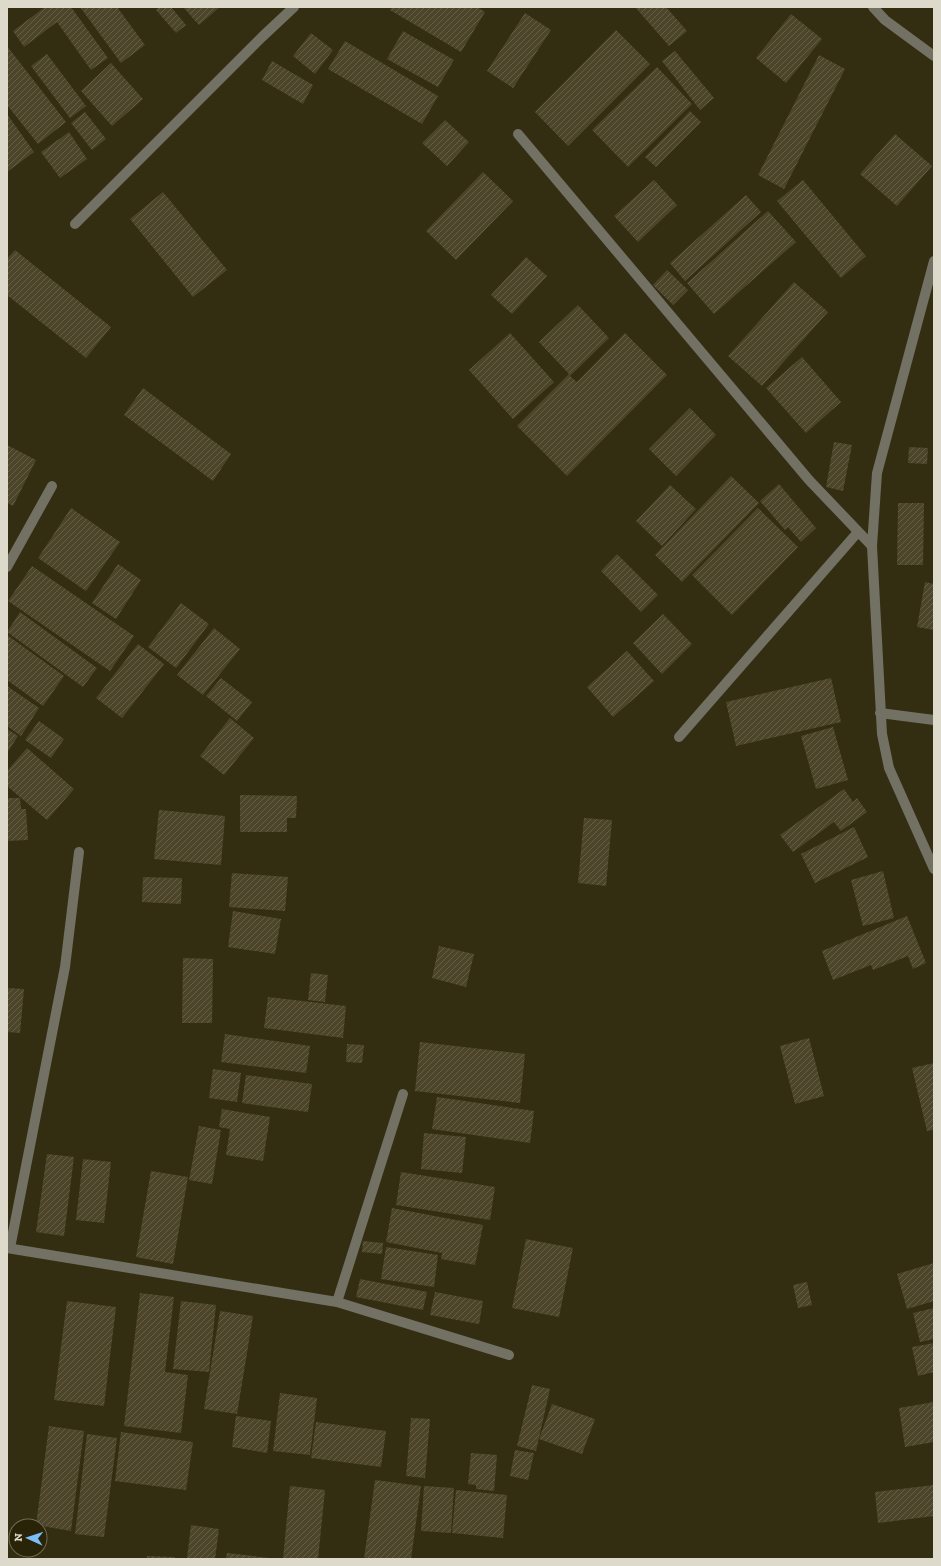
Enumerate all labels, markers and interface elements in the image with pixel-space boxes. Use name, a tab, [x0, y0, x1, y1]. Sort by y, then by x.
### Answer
north arrow	[8, 1518, 48, 1558]
text: N	[12, 1532, 25, 1542]

